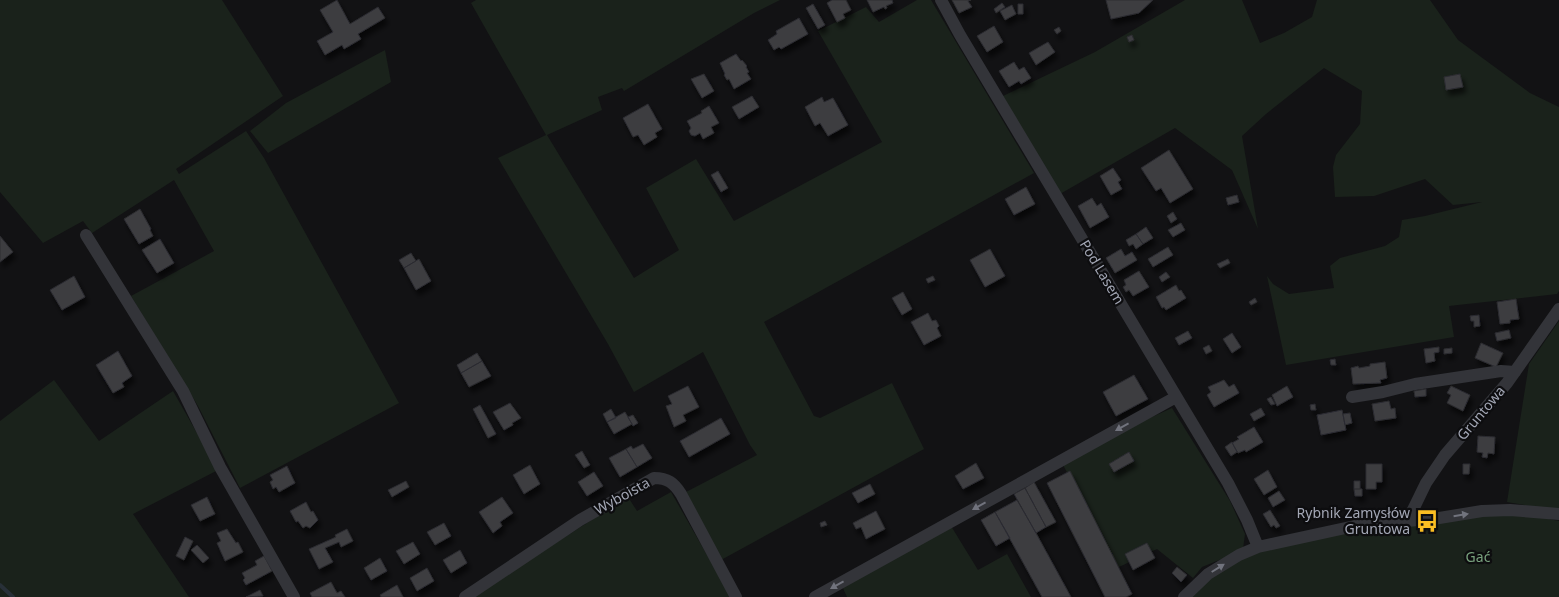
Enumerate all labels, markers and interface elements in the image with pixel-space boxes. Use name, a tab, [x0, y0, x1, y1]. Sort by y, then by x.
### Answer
street label: Pod Lasem	[1076, 236, 1129, 308]
street label: Gruntowa	[1452, 382, 1509, 444]
one-way arrow	[1115, 423, 1128, 432]
street label: Wyboista	[591, 473, 653, 519]
one-way arrow	[972, 502, 987, 510]
place label: Rybnik Zamysłów Gruntowa	[1297, 503, 1410, 538]
bus stop icon: Rybnik Zamysłów Gruntowa	[1414, 508, 1440, 534]
one-way arrow	[1453, 510, 1469, 518]
park label: Gać	[1466, 547, 1491, 566]
one-way arrow	[1211, 563, 1224, 572]
one-way arrow	[831, 580, 844, 589]

